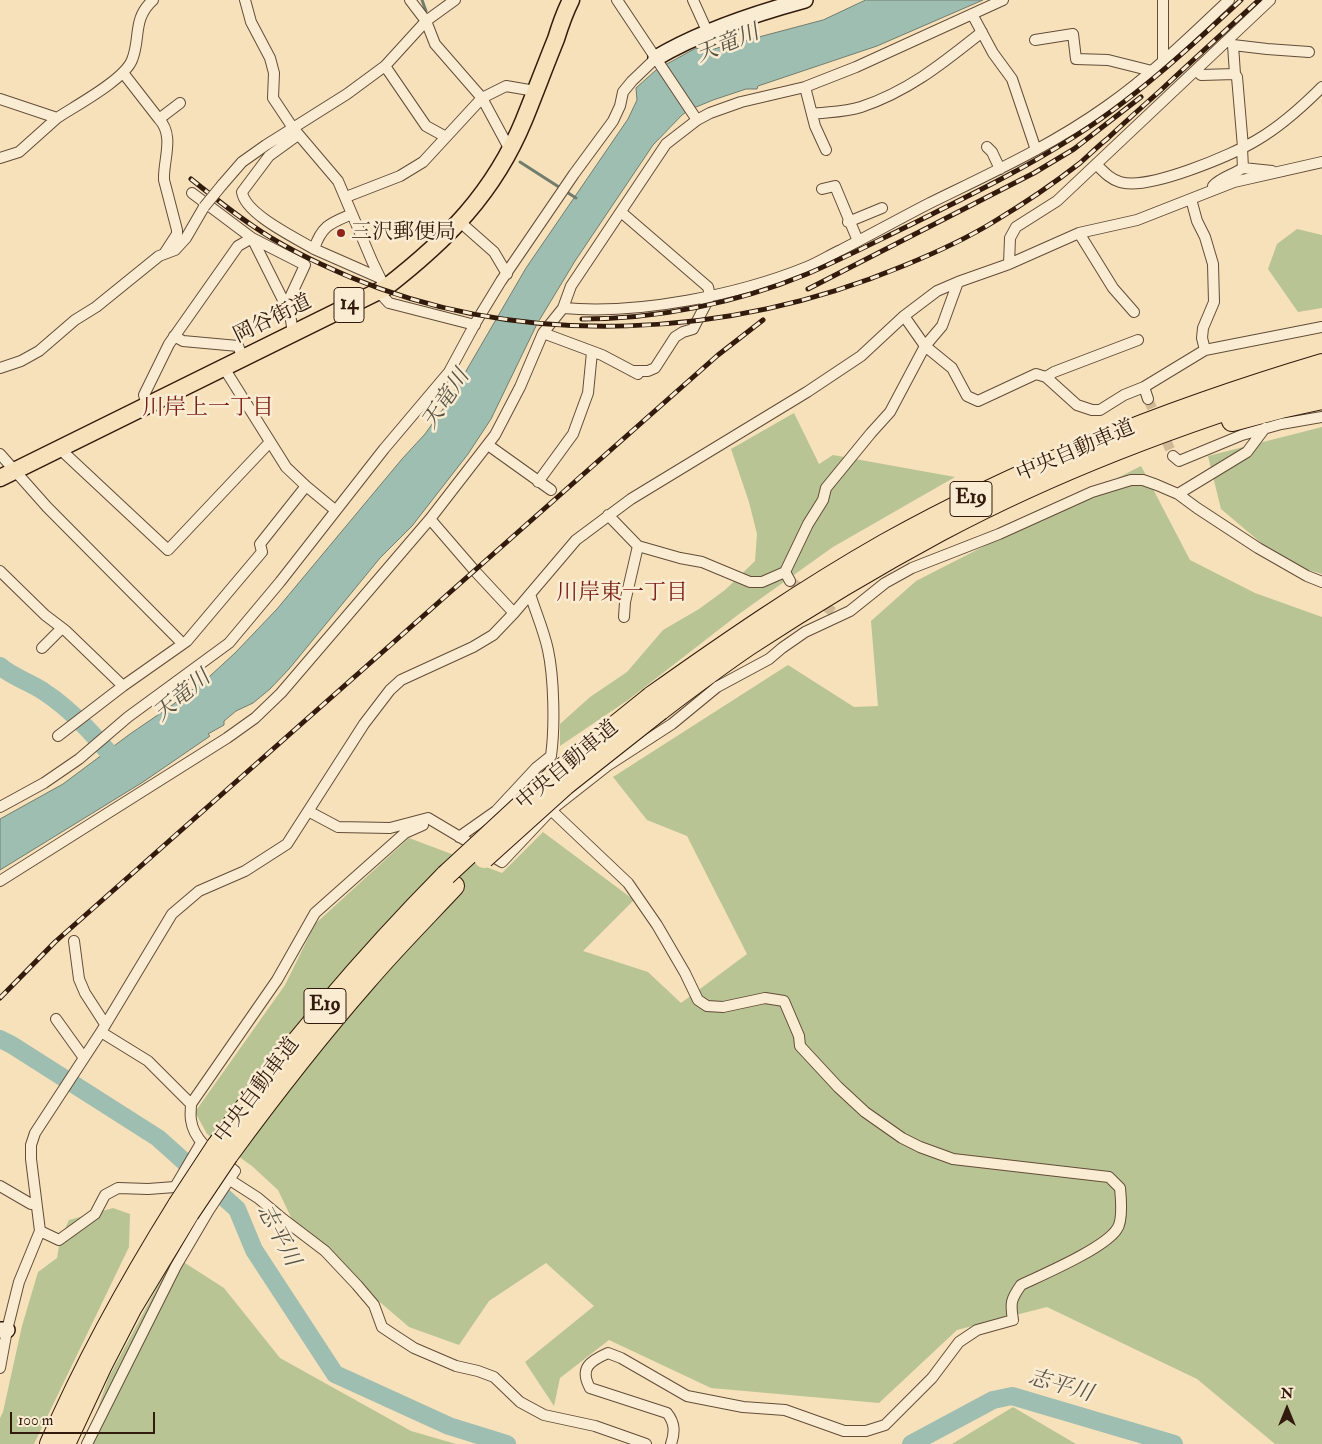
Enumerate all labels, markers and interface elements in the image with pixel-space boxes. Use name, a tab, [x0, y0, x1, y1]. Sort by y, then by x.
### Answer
water label: 天竜川	[692, 20, 764, 70]
place label: 三沢郵便局	[351, 220, 456, 246]
marker: 三沢郵便局	[335, 227, 347, 239]
road number: 14	[334, 288, 364, 322]
street label: 岡谷街道	[230, 290, 316, 350]
water label: 天竜川	[418, 365, 476, 435]
district label: 川岸上一丁目	[142, 396, 274, 422]
street label: 中央自動車道	[1013, 416, 1139, 488]
road number: E19	[950, 482, 992, 516]
district label: 川岸東一丁目	[556, 581, 688, 607]
water label: 天竜川	[149, 666, 217, 728]
street label: 中央自動車道	[512, 716, 624, 816]
road number: E19	[304, 988, 346, 1024]
street label: 中央自動車道	[210, 1033, 306, 1149]
water label: 志平川	[250, 1201, 304, 1271]
water label: 志平川	[1025, 1365, 1095, 1409]
north arrow	[1262, 1384, 1312, 1434]
text: N	[1281, 1385, 1293, 1402]
scale bar	[12, 1402, 158, 1434]
text: 100 m	[18, 1411, 53, 1430]

